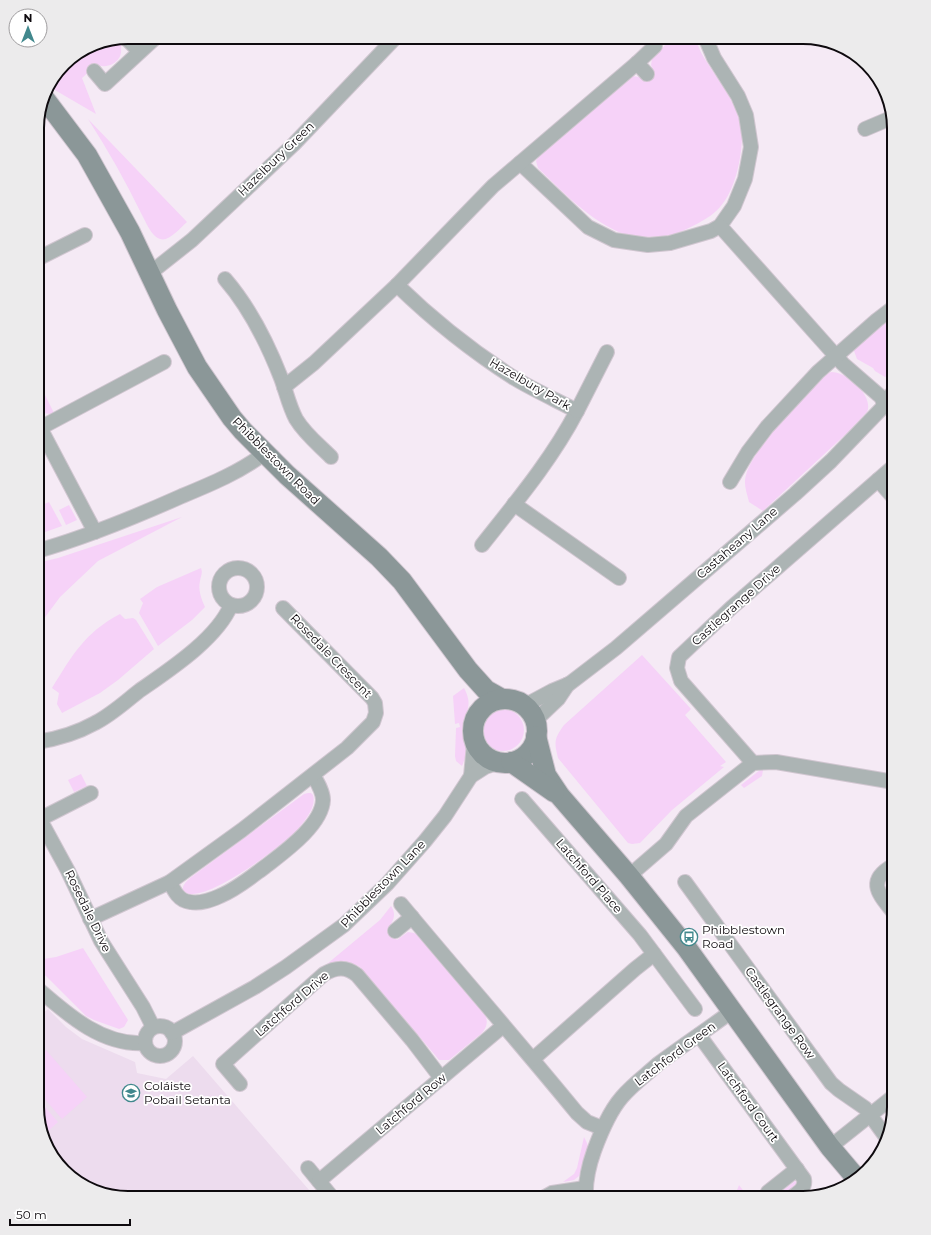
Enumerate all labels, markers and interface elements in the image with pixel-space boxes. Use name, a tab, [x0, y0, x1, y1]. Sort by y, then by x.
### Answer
north arrow	[8, 8, 48, 48]
text: N	[24, 11, 32, 25]
street label: Hazelbury Green	[234, 118, 317, 199]
street label: Hazelbury Park	[487, 354, 574, 413]
street label: Phibblestown Road	[229, 414, 323, 508]
street label: Castaheany Lane	[693, 503, 780, 582]
street label: Castlegrange Drive	[688, 561, 783, 649]
street label: Rosedale Crescent	[287, 610, 375, 701]
street label: Latchford Place	[553, 835, 626, 916]
street label: Phibblestown Lane	[337, 837, 428, 931]
street label: Rosedale Drive	[62, 867, 115, 954]
place label: Phibblestown Road	[702, 922, 785, 951]
bus stop icon: Phibblestown Road	[679, 927, 699, 947]
street label: Castlegrange Row	[742, 964, 819, 1062]
street label: Latchford Drive	[252, 968, 331, 1040]
street label: Latchford Green	[631, 1018, 718, 1089]
street label: Latchford Court	[715, 1059, 782, 1145]
street label: Latchford Row	[372, 1069, 449, 1138]
place label: Coláiste Pobail Setanta	[144, 1078, 231, 1107]
school or university icon: Coláiste Pobail Setanta	[121, 1083, 141, 1103]
scale bar	[10, 1201, 130, 1227]
text: 50 m	[16, 1207, 47, 1222]

